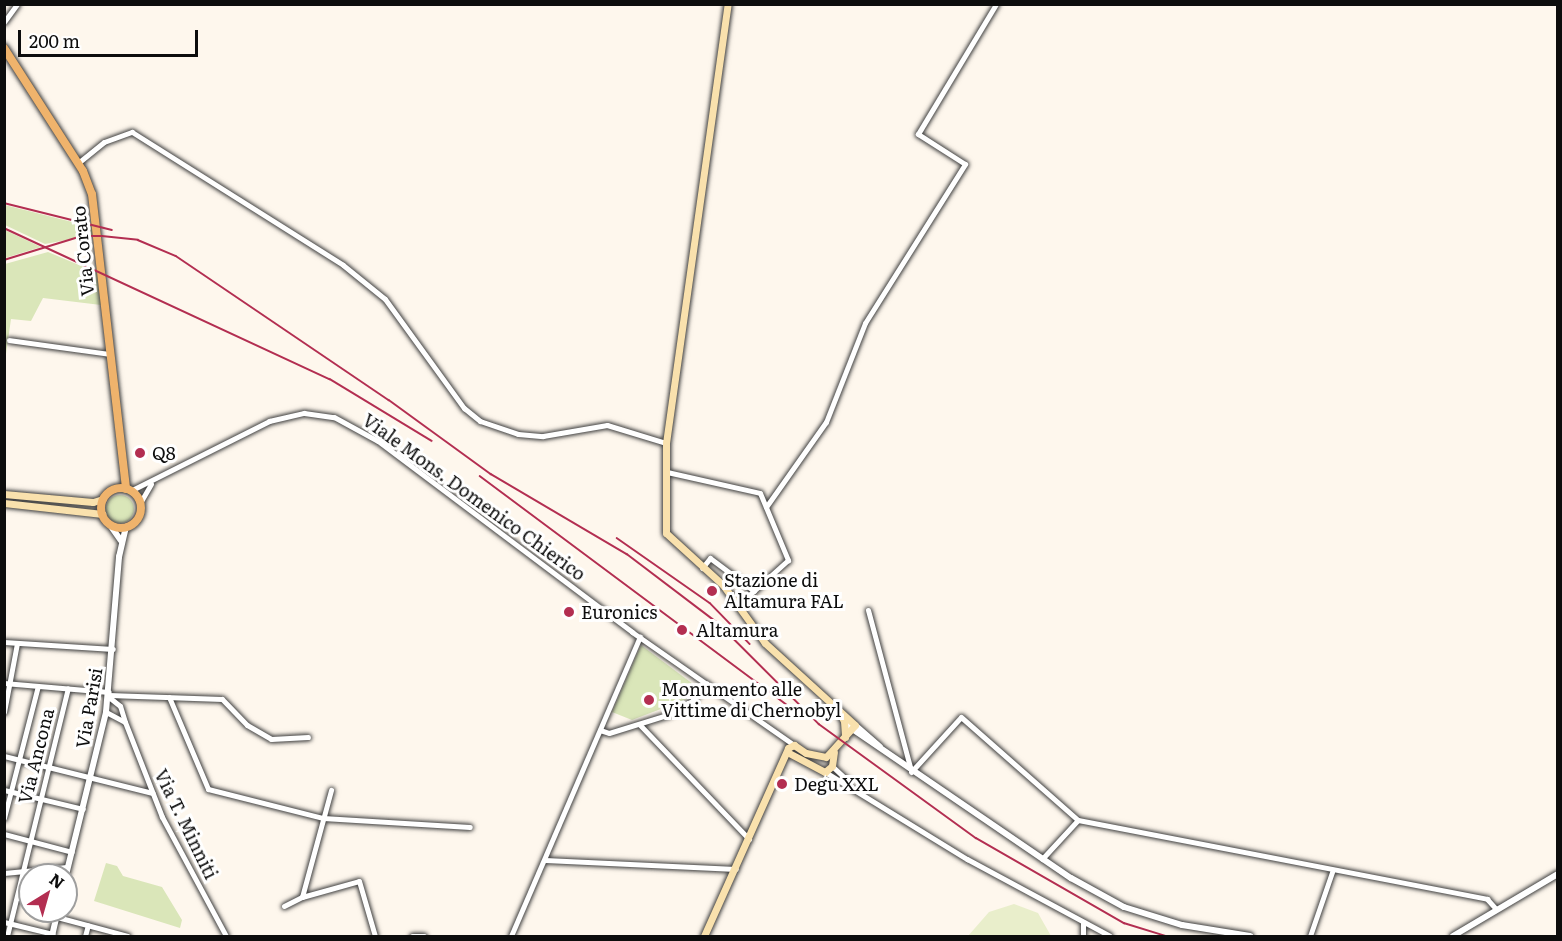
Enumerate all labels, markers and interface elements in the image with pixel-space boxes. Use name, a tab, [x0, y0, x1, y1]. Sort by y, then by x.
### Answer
scale bar	[21, 18, 201, 56]
text: 200 m	[29, 27, 80, 54]
street label: Via Corato	[68, 205, 98, 297]
street label: Viale Mons. Domenico Chierico	[358, 409, 590, 585]
place label: Q8	[152, 442, 176, 464]
marker: Q8	[133, 446, 147, 460]
place label: Stazione di Altamura FAL	[724, 570, 844, 612]
marker: Stazione di Altamura FAL	[705, 584, 719, 598]
place label: Euronics	[581, 601, 657, 623]
marker: Euronics	[562, 605, 576, 619]
place label: Altamura	[696, 619, 778, 641]
marker: Altamura	[673, 621, 691, 639]
street label: Via Parisi	[71, 666, 107, 750]
place label: Monumento alle Vittime di Chernobyl	[661, 679, 841, 722]
marker: Monumento alle Vittime di Chernobyl	[642, 693, 656, 707]
street label: Via Ancona	[14, 706, 58, 806]
street label: Via T. Minniti	[150, 765, 222, 883]
place label: Degu XXL	[794, 773, 879, 795]
marker: Degu XXL	[775, 777, 789, 791]
north arrow	[18, 863, 78, 923]
text: N	[45, 867, 70, 894]

